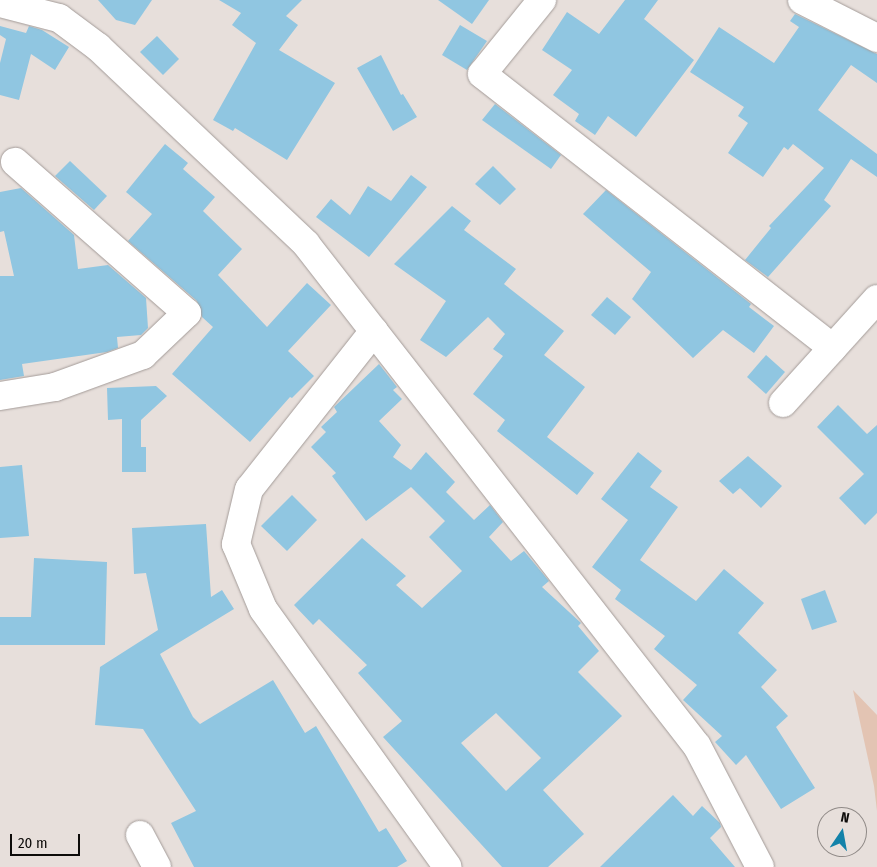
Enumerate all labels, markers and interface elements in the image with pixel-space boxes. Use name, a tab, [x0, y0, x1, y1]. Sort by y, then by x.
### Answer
north arrow	[817, 807, 867, 857]
text: N	[839, 809, 851, 827]
scale bar	[12, 824, 82, 856]
text: 20 m	[18, 834, 48, 852]

